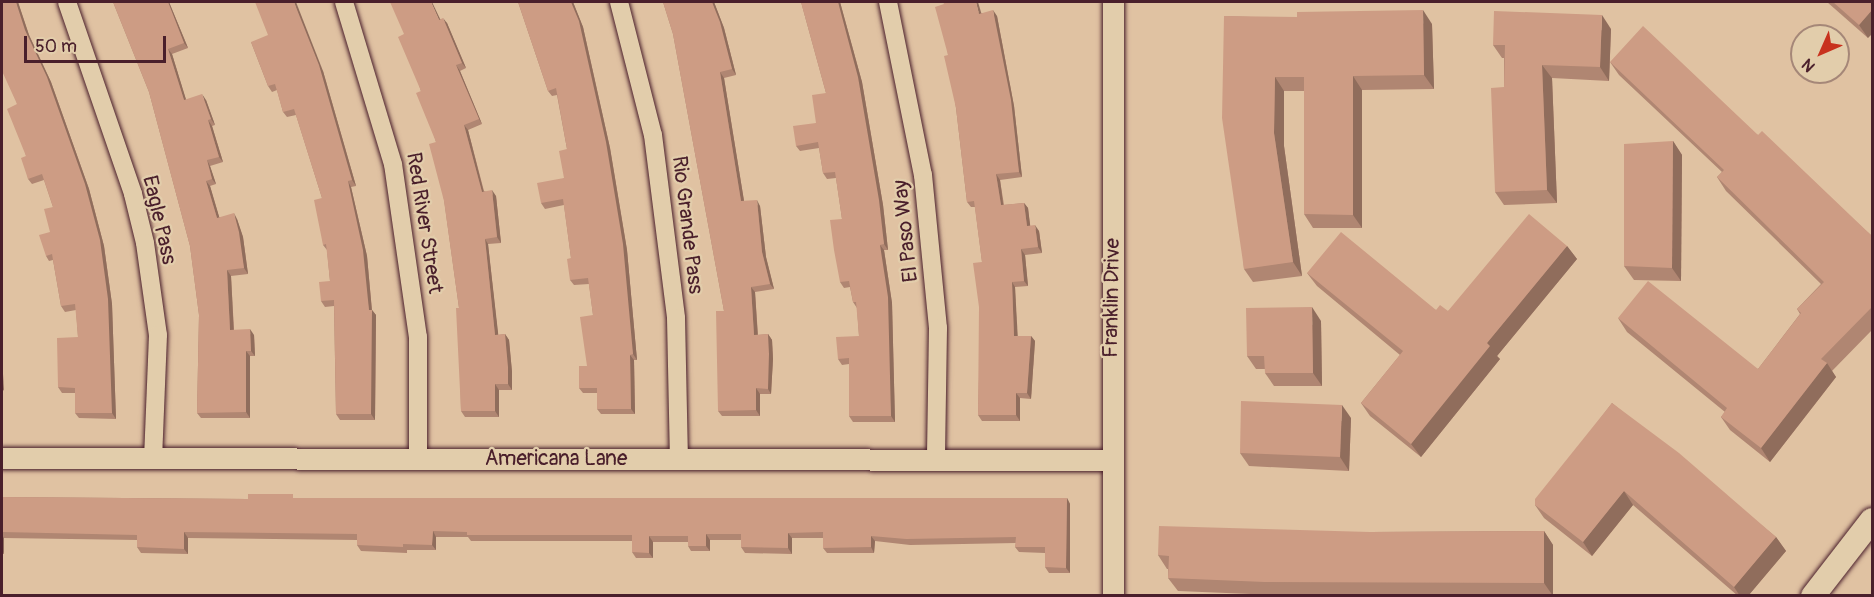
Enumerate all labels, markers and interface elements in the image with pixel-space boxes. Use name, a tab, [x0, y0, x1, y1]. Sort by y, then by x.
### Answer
scale bar	[27, 24, 170, 62]
north arrow	[1790, 24, 1850, 84]
text: 50 m	[35, 35, 77, 58]
text: N	[1798, 54, 1820, 76]
street label: Red River Street	[400, 151, 448, 295]
street label: Rio Grande Pass	[666, 155, 708, 295]
street label: Eagle Pass	[137, 173, 181, 267]
street label: El Paso Way	[888, 179, 924, 283]
street label: Franklin Drive	[1098, 238, 1126, 358]
street label: Americana Lane	[485, 446, 627, 472]

